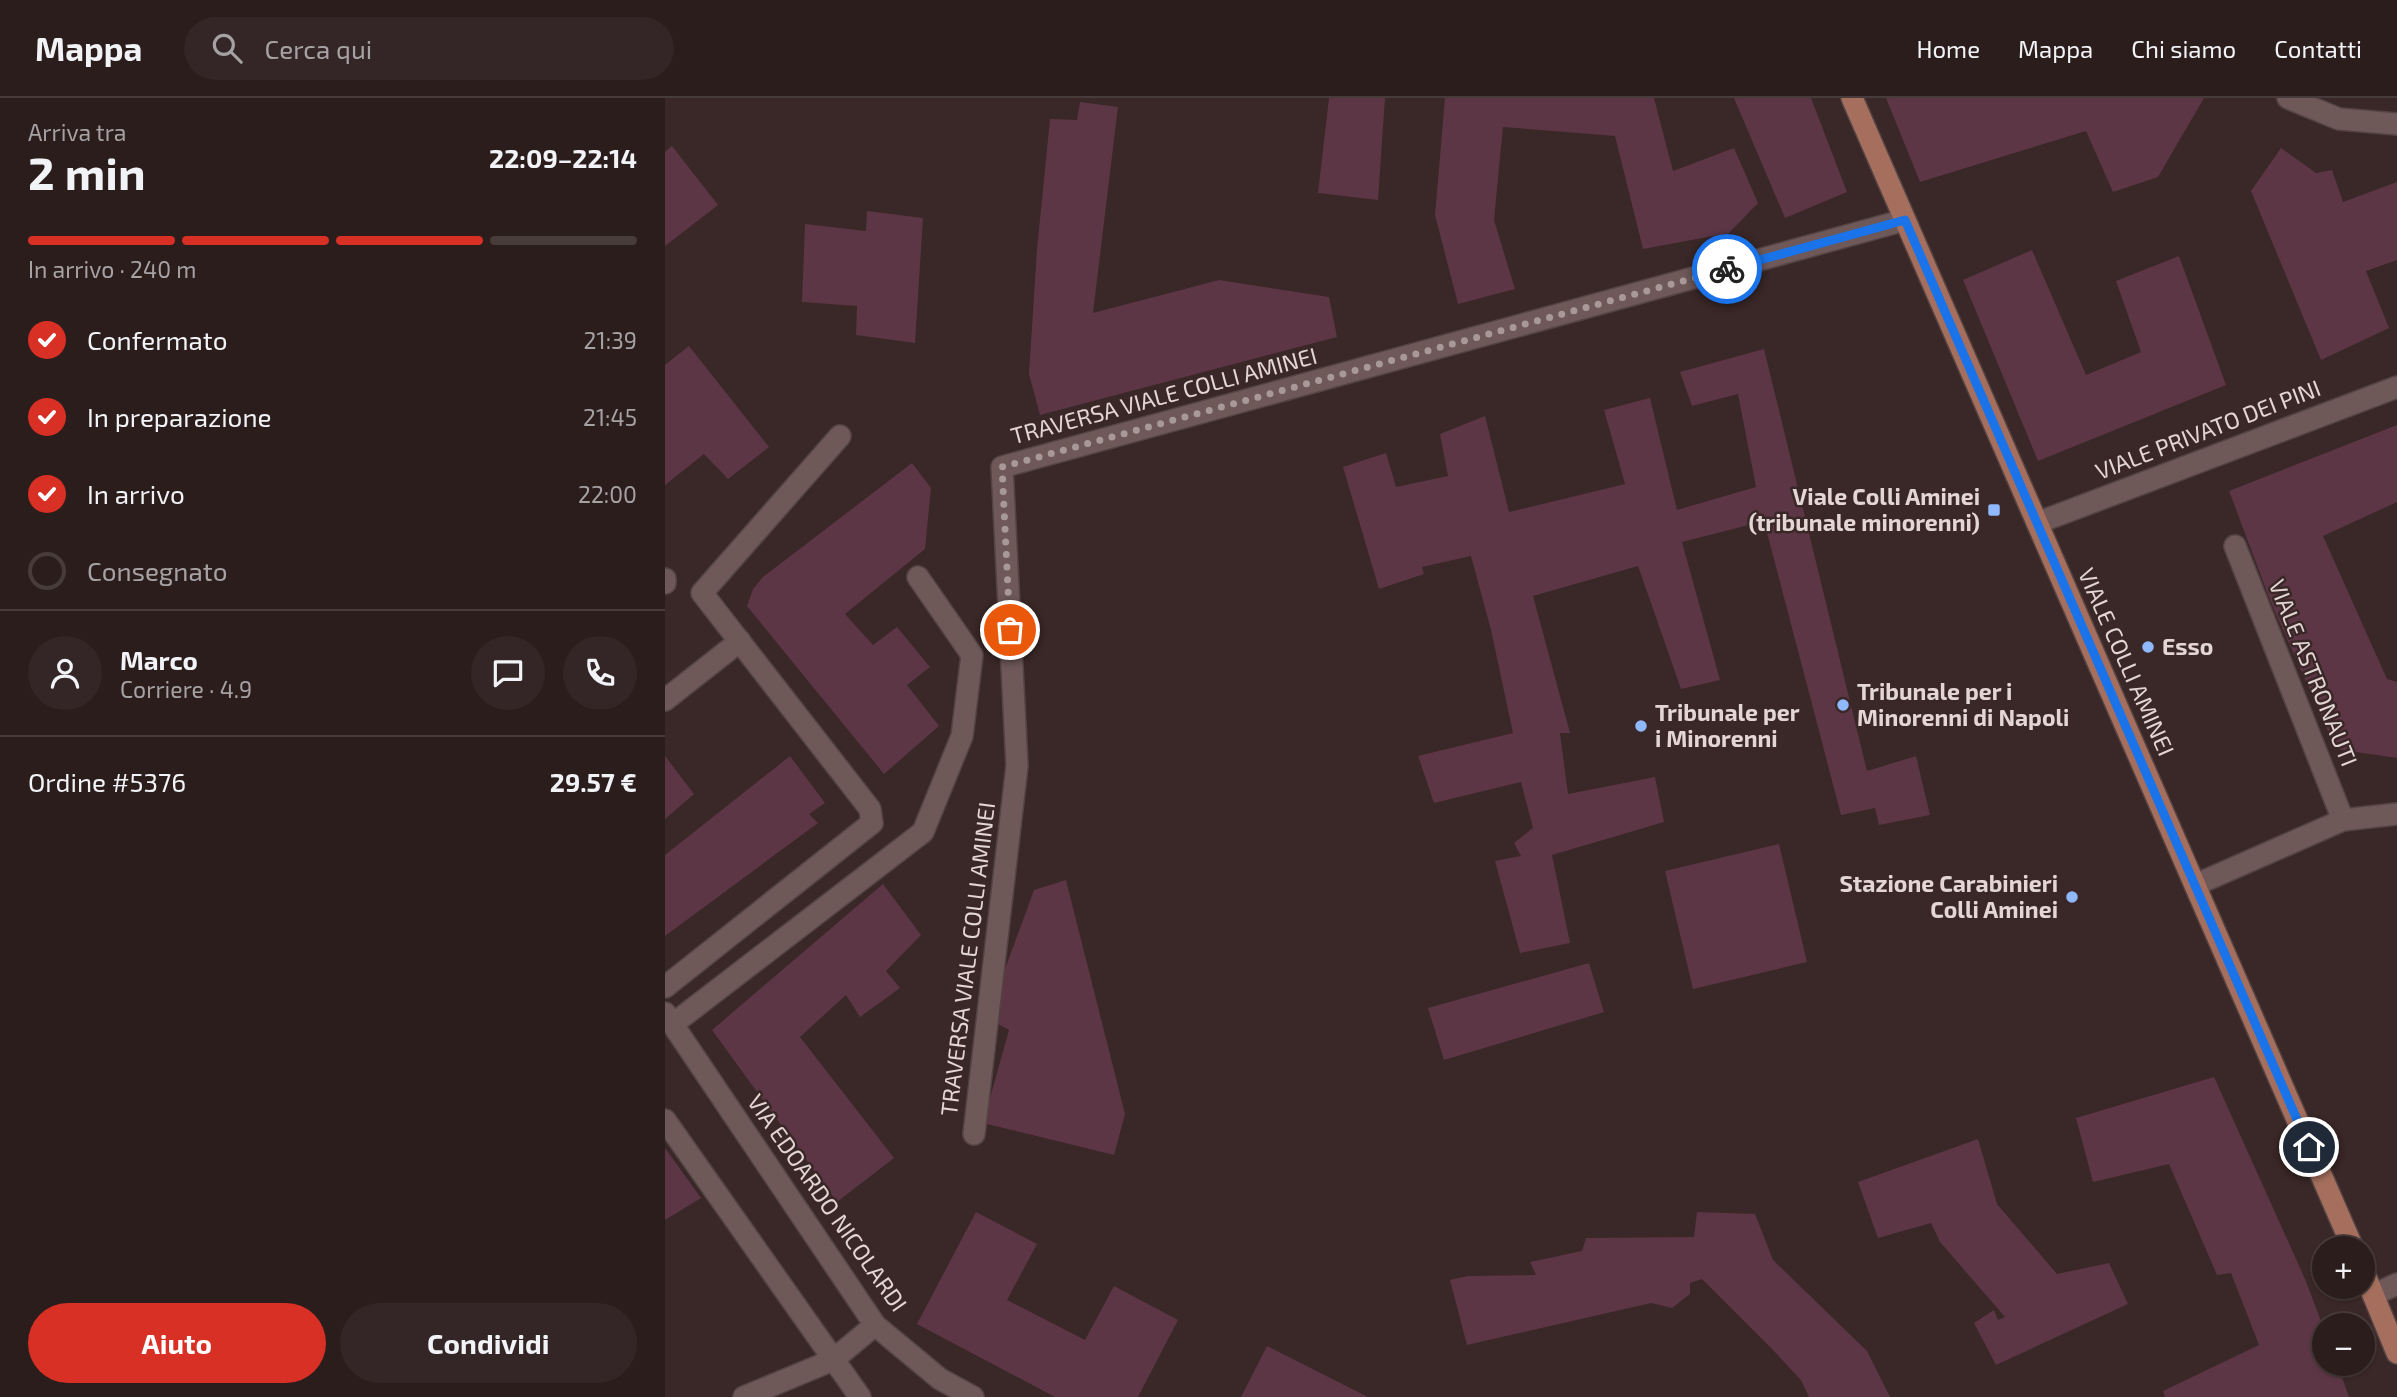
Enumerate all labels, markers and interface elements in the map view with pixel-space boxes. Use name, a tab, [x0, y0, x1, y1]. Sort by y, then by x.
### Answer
search box	[184, 17, 674, 80]
text: Mappa	[35, 28, 142, 68]
icon: search	[208, 29, 246, 67]
text: Cerca qui	[264, 33, 372, 64]
text: Home	[1916, 34, 1980, 63]
text: Mappa	[2018, 34, 2093, 63]
text: Chi siamo	[2131, 34, 2236, 63]
text: Contatti	[2274, 34, 2362, 63]
text: Arriva tra	[28, 118, 127, 146]
text: 22:09–22:14	[489, 142, 637, 173]
text: 2 min	[28, 144, 146, 199]
courier	[1692, 234, 1762, 304]
icon: bike	[1708, 250, 1746, 288]
text: In arrivo · 240 m	[28, 255, 196, 283]
icon: check	[28, 321, 66, 359]
text: Confermato	[87, 324, 227, 355]
text: 21:39	[584, 326, 637, 354]
street label: TRAVERSA VIALE COLLI AMINEI	[1008, 341, 1320, 449]
street label: VIALE PRIVATO DEI PINI	[2091, 373, 2324, 485]
icon: check	[28, 398, 66, 436]
text: In preparazione	[87, 401, 271, 432]
text: 21:45	[583, 403, 637, 431]
icon: check	[28, 475, 66, 513]
text: In arrivo	[87, 478, 185, 509]
text: 22:00	[578, 480, 637, 508]
place label: Viale Colli Aminei (tribunale minorenni)	[1748, 482, 1980, 536]
marker: Viale Colli Aminei (tribunale minorenni)	[1986, 502, 2002, 518]
text: Consegnato	[87, 555, 227, 586]
street label: VIALE COLLI AMINEI	[2073, 564, 2181, 760]
street label: VIALE ASTRONAUTI	[2264, 575, 2364, 770]
pin	[980, 600, 1040, 660]
icon: bag	[991, 611, 1029, 649]
place label: Esso	[2162, 632, 2213, 660]
button: person	[28, 636, 102, 710]
button: chat	[471, 636, 545, 710]
button: phone	[563, 636, 637, 710]
marker: Esso	[2140, 639, 2156, 655]
text: Marco	[120, 644, 198, 675]
text: Corriere · 4.9	[120, 675, 252, 703]
place label: Tribunale per i Minorenni di Napoli	[1857, 677, 2069, 731]
marker: Tribunale per i Minorenni di Napoli	[1835, 697, 1851, 713]
place label: Tribunale per i Minorenni	[1655, 698, 1800, 752]
marker: Tribunale per i Minorenni	[1633, 718, 1649, 734]
text: Ordine #5376	[28, 766, 186, 797]
text: 29.57 €	[550, 766, 637, 797]
street label: TRAVERSA VIALE COLLI AMINEI	[934, 800, 1000, 1117]
place label: Stazione Carabinieri Colli Aminei	[1839, 869, 2058, 923]
marker: Stazione Carabinieri Colli Aminei	[2064, 889, 2080, 905]
street label: VIA EDOARDO NICOLARDI	[742, 1088, 913, 1316]
pin	[2279, 1117, 2339, 1177]
icon: home	[2290, 1128, 2328, 1166]
map controls	[2312, 1236, 2375, 1376]
button: +	[2312, 1236, 2375, 1299]
button: Aiuto	[28, 1303, 326, 1383]
button: Condividi	[340, 1303, 637, 1383]
button: −	[2312, 1313, 2375, 1376]

